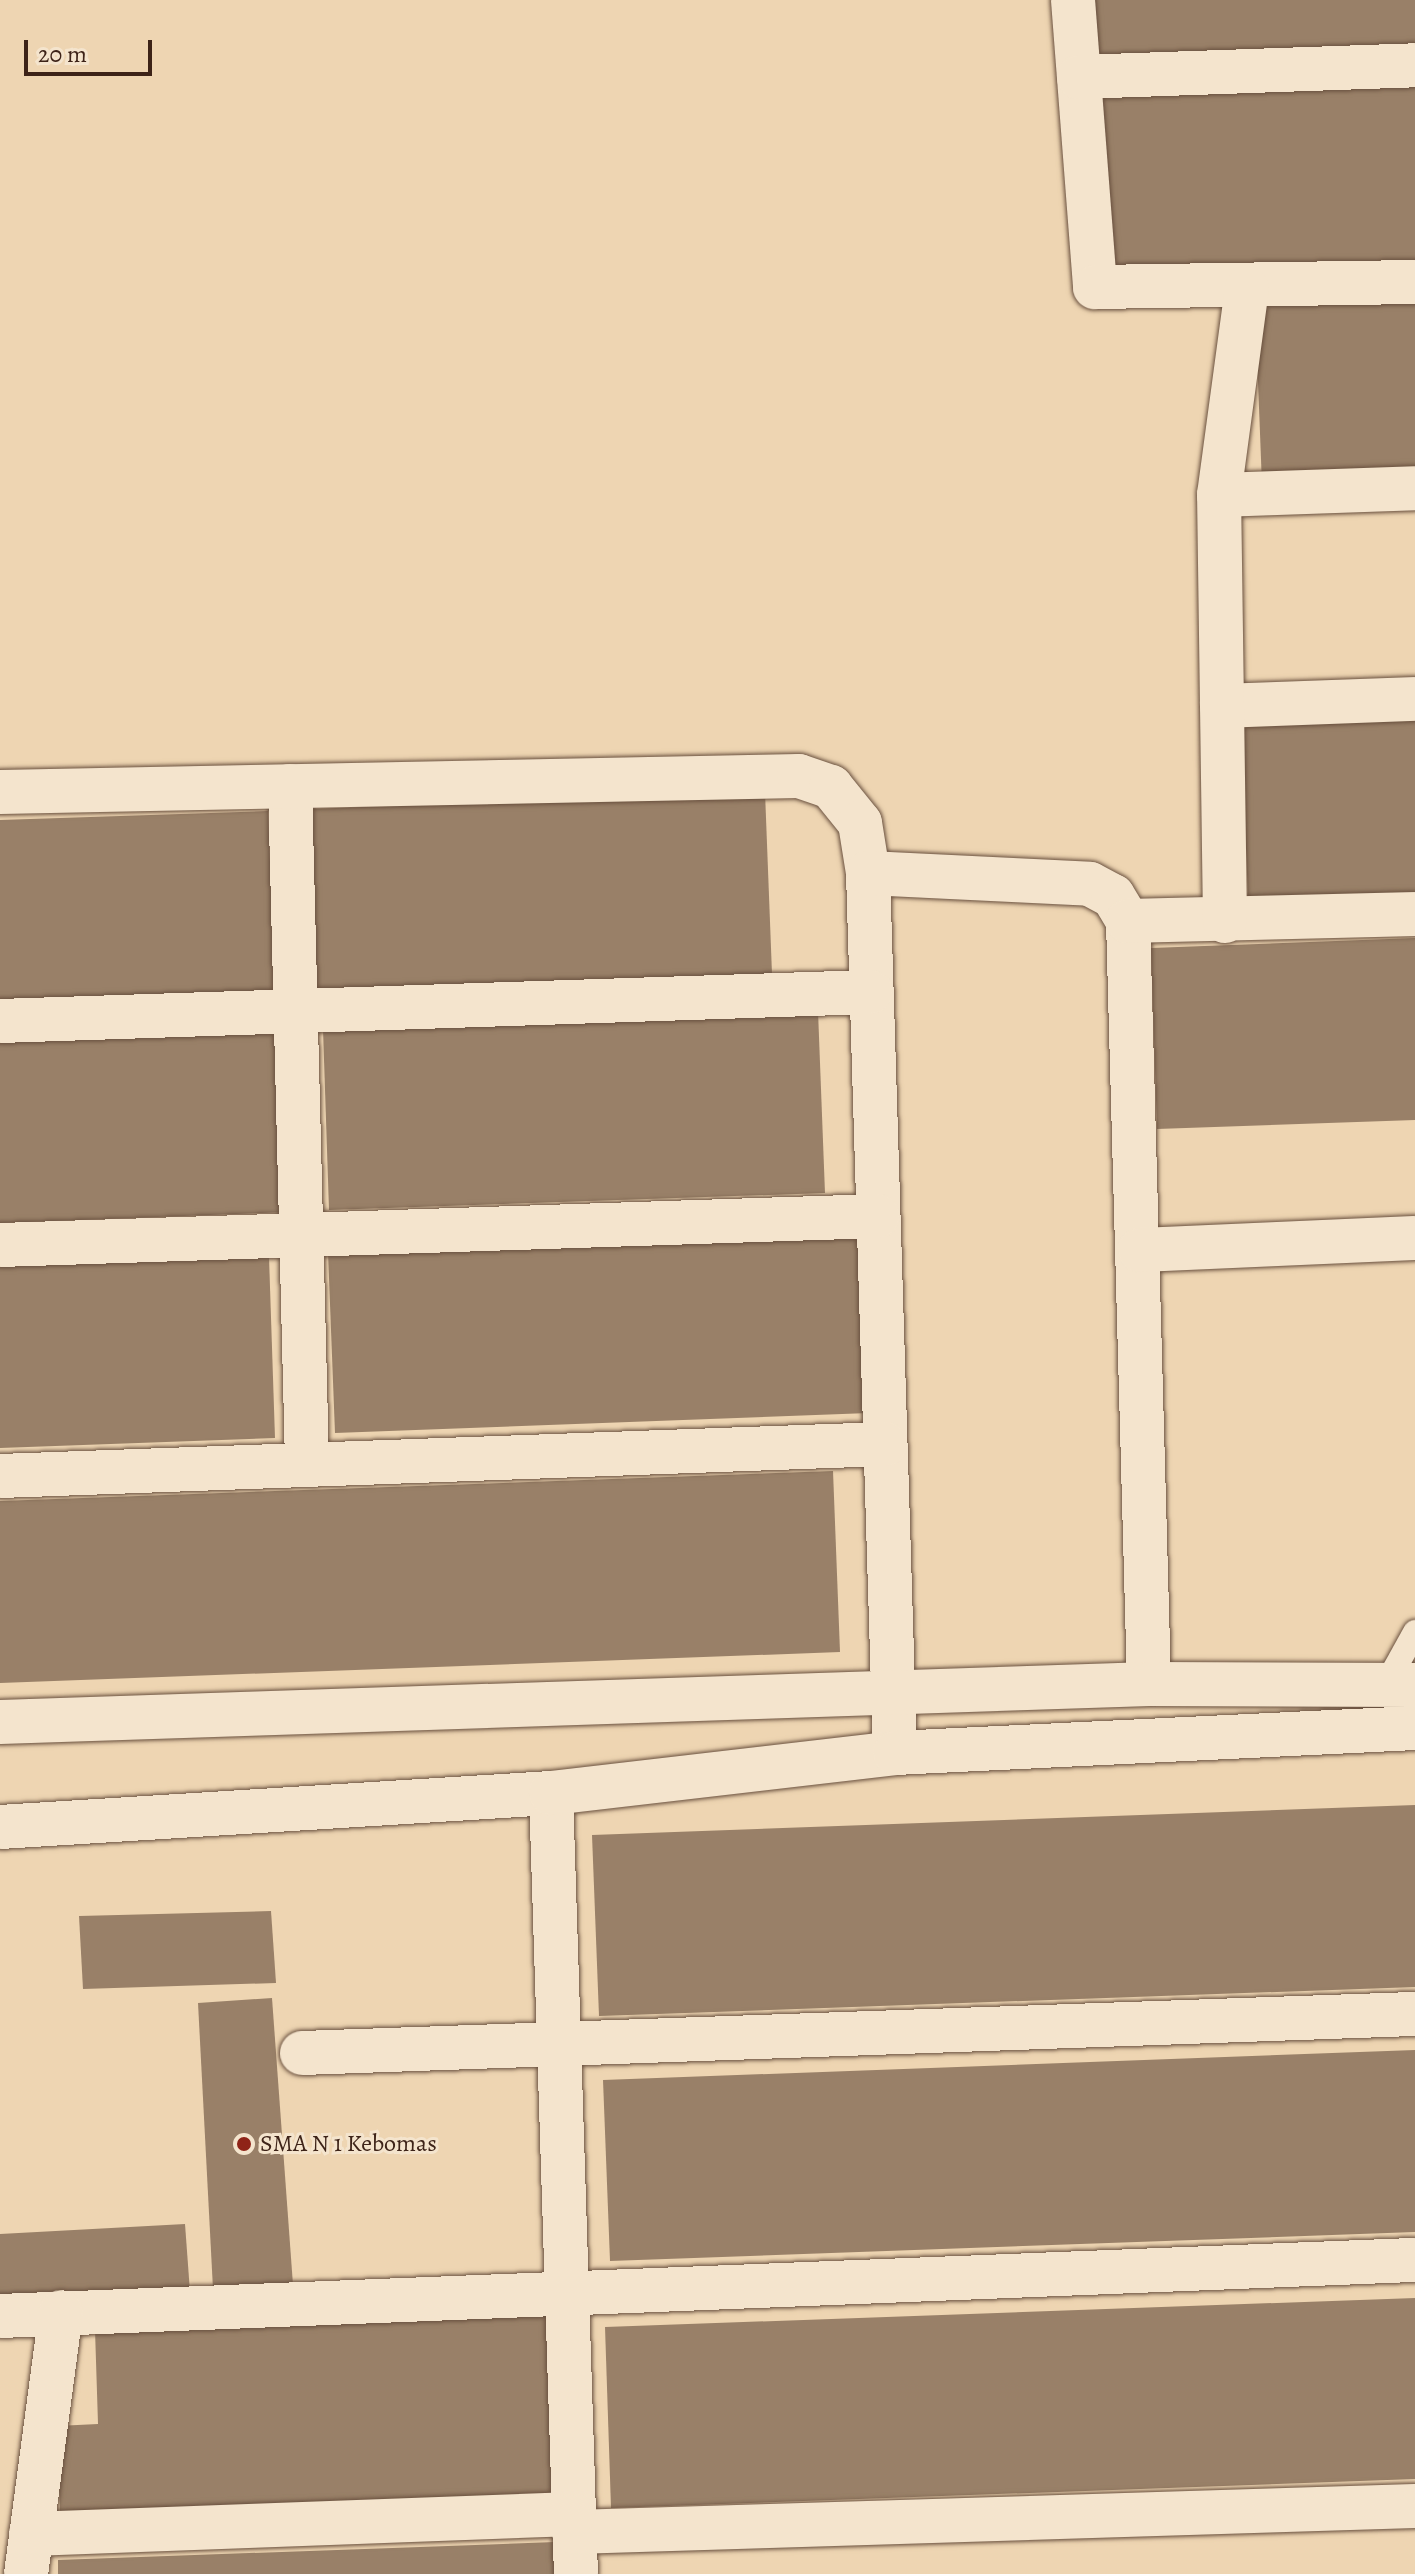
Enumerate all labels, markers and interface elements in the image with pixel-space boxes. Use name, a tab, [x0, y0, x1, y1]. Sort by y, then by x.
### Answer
scale bar	[28, 24, 156, 74]
text: 20 m	[38, 38, 87, 70]
place label: SMA N 1 Kebomas	[260, 2130, 437, 2158]
marker: SMA N 1 Kebomas	[235, 2135, 253, 2153]

